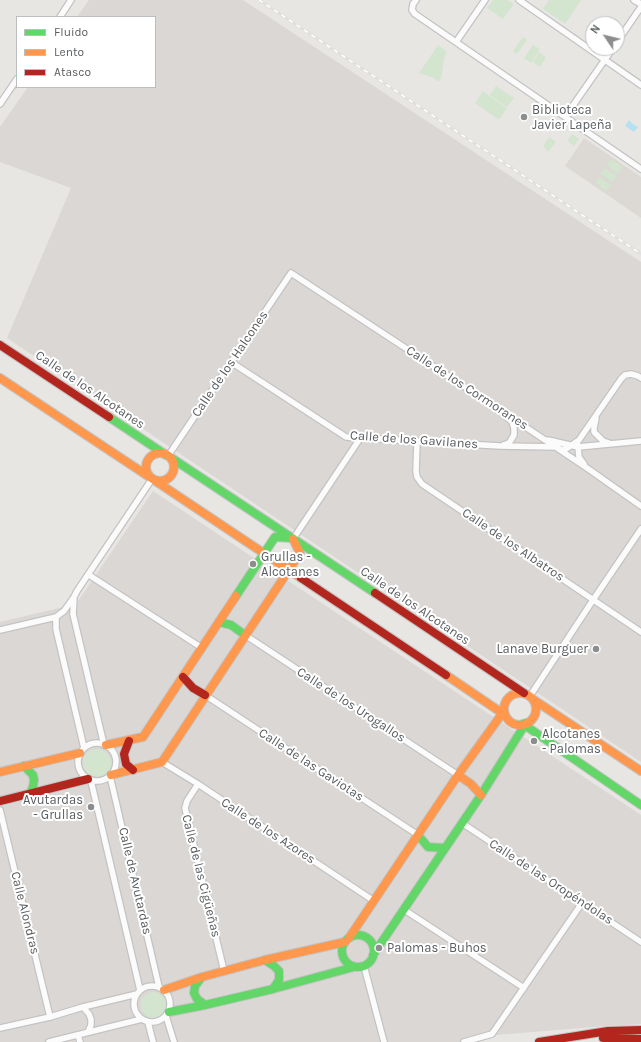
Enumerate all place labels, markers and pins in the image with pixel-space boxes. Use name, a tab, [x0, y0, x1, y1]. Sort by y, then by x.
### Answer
place label: Biblioteca Javier Lapeña	[532, 102, 612, 133]
marker: Biblioteca Javier Lapeña	[519, 112, 529, 122]
place label: Grullas - Alcotanes	[261, 549, 319, 580]
marker: Grullas - Alcotanes	[248, 559, 258, 569]
place label: Lanave Burguer	[496, 641, 588, 657]
marker: Lanave Burguer	[591, 644, 601, 654]
place label: Alcotanes - Palomas	[542, 726, 601, 757]
marker: Alcotanes - Palomas	[529, 736, 539, 746]
place label: Avutardas - Grullas	[23, 792, 83, 823]
marker: Avutardas - Grullas	[86, 802, 96, 812]
place label: Palomas - Buhos	[387, 940, 487, 956]
marker: Palomas - Buhos	[374, 943, 384, 953]

